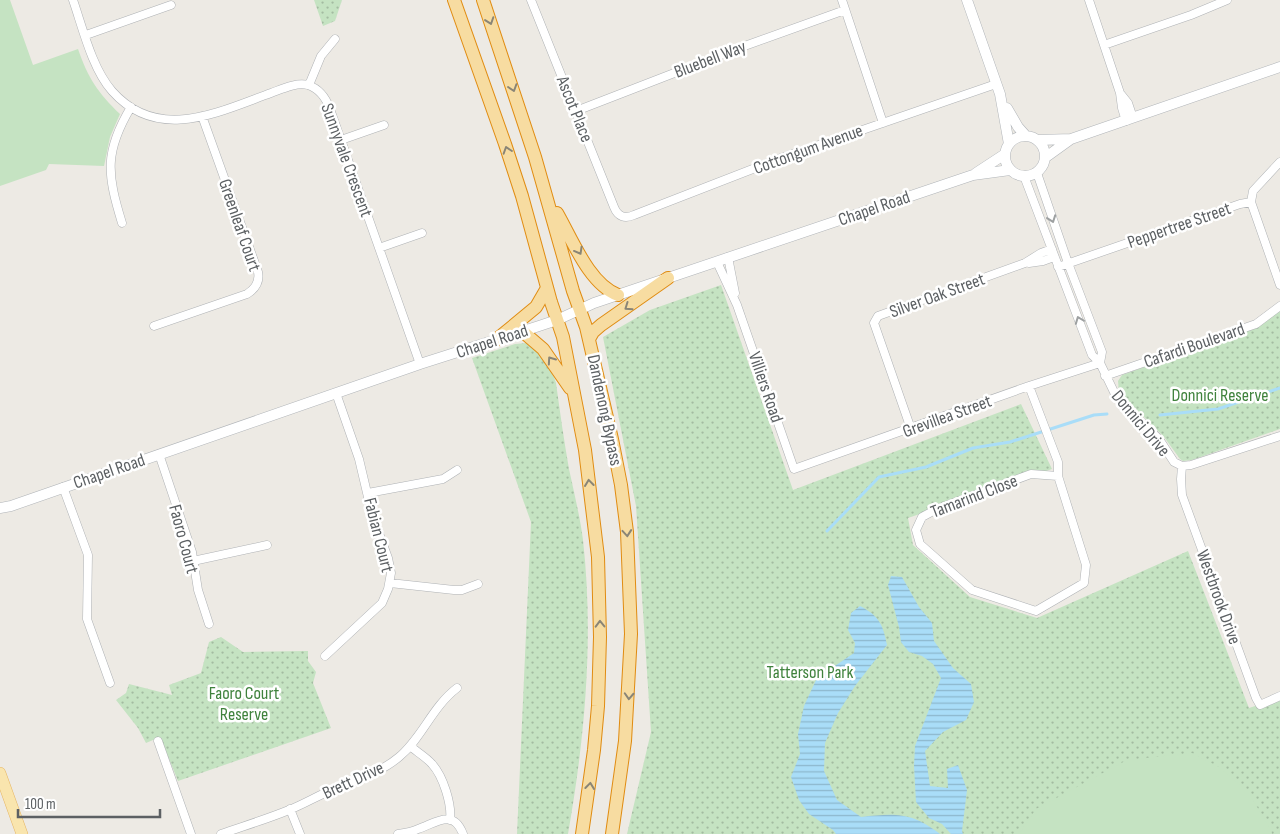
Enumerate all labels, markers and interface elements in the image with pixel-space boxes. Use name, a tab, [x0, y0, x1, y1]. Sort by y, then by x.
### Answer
one-way arrow	[485, 16, 495, 25]
street label: Bluebell Way	[671, 36, 749, 83]
street label: Ascot Place	[551, 72, 597, 145]
one-way arrow	[507, 83, 517, 92]
street label: Sunnyvale Crescent	[316, 100, 377, 220]
street label: Cottongum Avenue	[750, 120, 866, 179]
one-way arrow	[503, 146, 513, 154]
street label: Greenleaf Court	[214, 176, 265, 274]
street label: Chapel Road	[836, 186, 913, 230]
street label: Peppertree Street	[1125, 198, 1234, 253]
one-way arrow	[1046, 214, 1056, 223]
one-way arrow	[572, 246, 582, 255]
street label: Silver Oak Street	[887, 268, 988, 322]
one-way arrow	[624, 301, 634, 310]
one-way arrow	[1075, 316, 1085, 325]
street label: Cafardi Boulevard	[1141, 318, 1247, 373]
street label: Chapel Road	[454, 320, 531, 363]
street label: Villiers Road	[744, 349, 787, 425]
street label: Dandenong Bypass	[582, 353, 627, 468]
one-way arrow	[548, 356, 557, 366]
park label: Donnici Reserve	[1172, 385, 1268, 406]
street label: Donnici Drive	[1107, 386, 1174, 461]
street label: Grevillea Street	[900, 391, 995, 442]
street label: Chapel Road	[71, 449, 148, 493]
street label: Tamarind Close	[928, 470, 1021, 523]
one-way arrow	[584, 478, 595, 486]
street label: Fabian Court	[359, 496, 398, 575]
street label: Faoro Court	[164, 502, 203, 576]
one-way arrow	[621, 530, 632, 538]
street label: Westbrook Drive	[1192, 547, 1245, 647]
one-way arrow	[595, 620, 605, 628]
park label: Tatterson Park	[767, 662, 854, 683]
park label: Faoro Court Reserve	[209, 683, 280, 725]
one-way arrow	[623, 692, 634, 700]
street label: Brett Drive	[319, 757, 387, 804]
one-way arrow	[584, 782, 595, 790]
scale bar	[18, 786, 160, 818]
text: 100 m	[25, 795, 56, 814]

